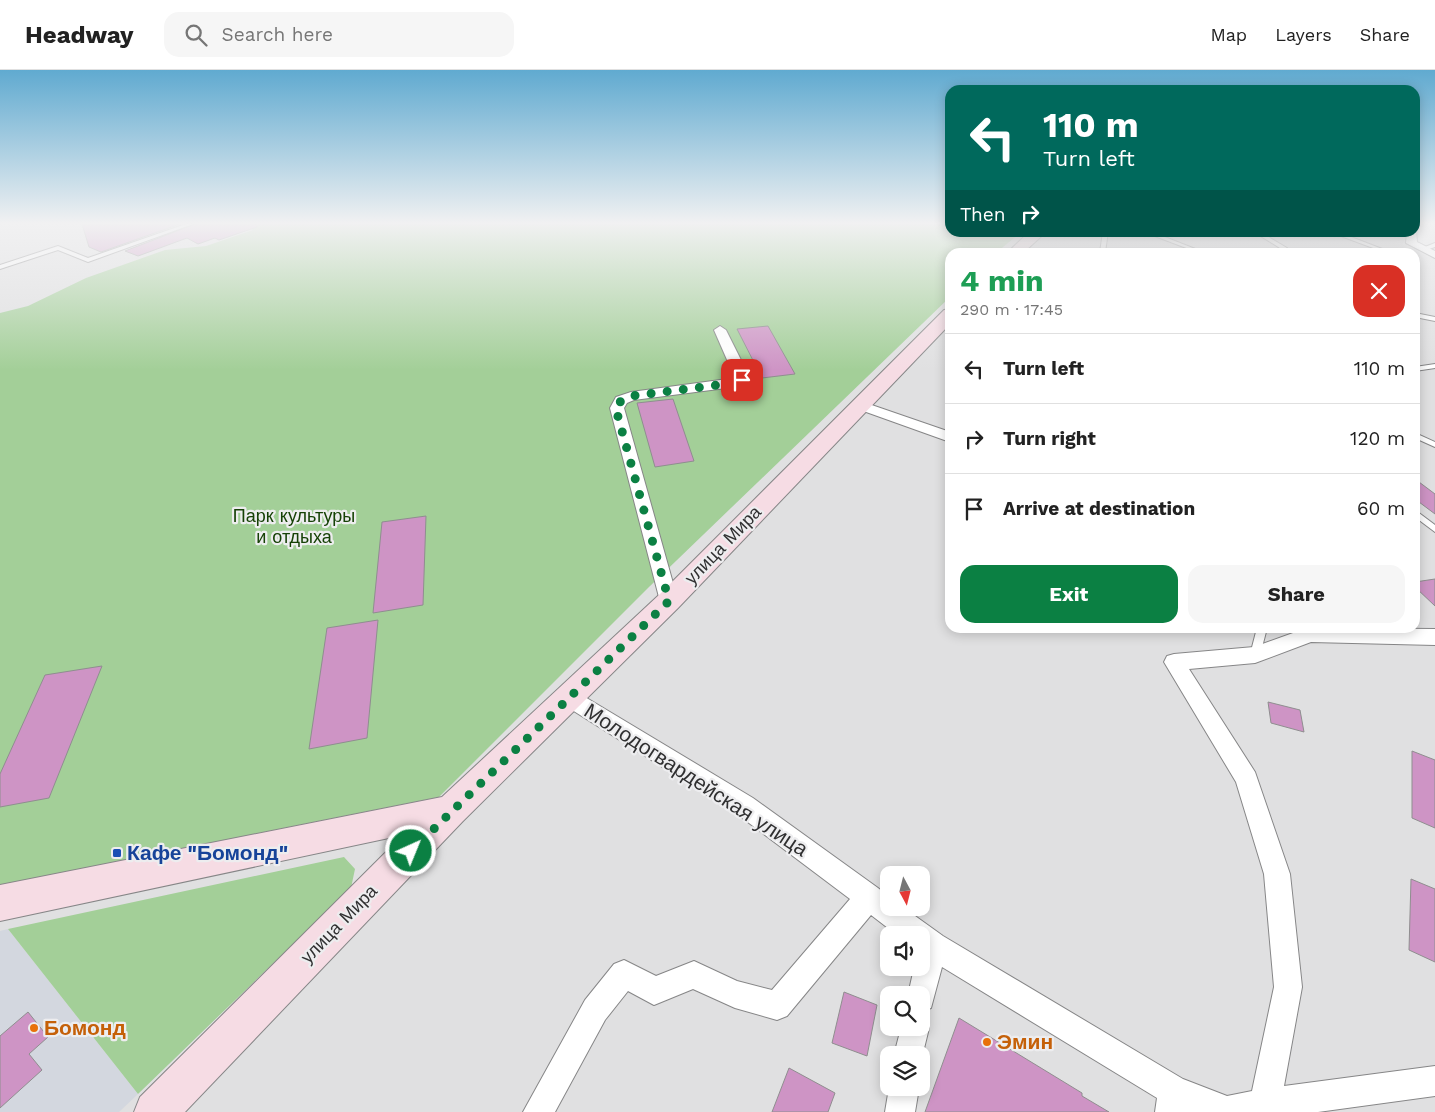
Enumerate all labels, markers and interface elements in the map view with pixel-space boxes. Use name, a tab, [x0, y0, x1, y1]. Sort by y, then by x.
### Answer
search box	[164, 12, 514, 57]
text: Headway	[25, 21, 134, 49]
icon: search	[182, 21, 210, 49]
text: Search here	[222, 23, 333, 46]
text: Map	[1210, 24, 1247, 45]
text: Layers	[1275, 24, 1332, 45]
text: Share	[1360, 24, 1410, 45]
text: 110 m	[1043, 104, 1139, 146]
icon: left	[960, 105, 1025, 170]
text: Turn left	[1043, 146, 1135, 171]
icon: right	[1016, 200, 1044, 228]
text: Then	[960, 203, 1006, 226]
text: 4 min	[960, 263, 1044, 298]
button: close	[1353, 265, 1405, 317]
text: 290 m · 17:45	[960, 300, 1063, 319]
icon: left	[960, 355, 988, 383]
text: Turn left	[1003, 357, 1084, 380]
text: 110 m	[1354, 357, 1405, 380]
pin	[721, 359, 763, 401]
icon: arrive	[728, 366, 756, 394]
icon: right	[960, 425, 988, 453]
text: Turn right	[1003, 427, 1096, 450]
text: 120 m	[1350, 427, 1405, 450]
icon: arrive	[960, 495, 988, 523]
text: Arrive at destination	[1003, 497, 1195, 520]
text: 60 m	[1357, 497, 1405, 520]
street label: улица Мира	[680, 500, 766, 588]
park label: Парк культуры и отдыха	[233, 505, 355, 547]
button: Exit	[960, 565, 1178, 623]
button: Share	[1188, 565, 1405, 623]
street label: Молодогвардейская улица	[580, 698, 813, 862]
position arrow	[384, 824, 436, 876]
place label: Кафе "Бомонд"	[127, 840, 288, 865]
marker: Кафе "Бомонд"	[111, 847, 123, 859]
north arrow	[880, 866, 930, 916]
map controls	[880, 866, 930, 1096]
street label: улица Мира	[296, 879, 382, 967]
button: sound	[880, 926, 930, 976]
button: search	[880, 986, 930, 1036]
place label: Бомонд	[44, 1015, 126, 1040]
marker: Бомонд	[28, 1022, 40, 1034]
place label: Эмин	[997, 1029, 1053, 1054]
marker: Эмин	[981, 1036, 993, 1048]
button: layers	[880, 1046, 930, 1096]

